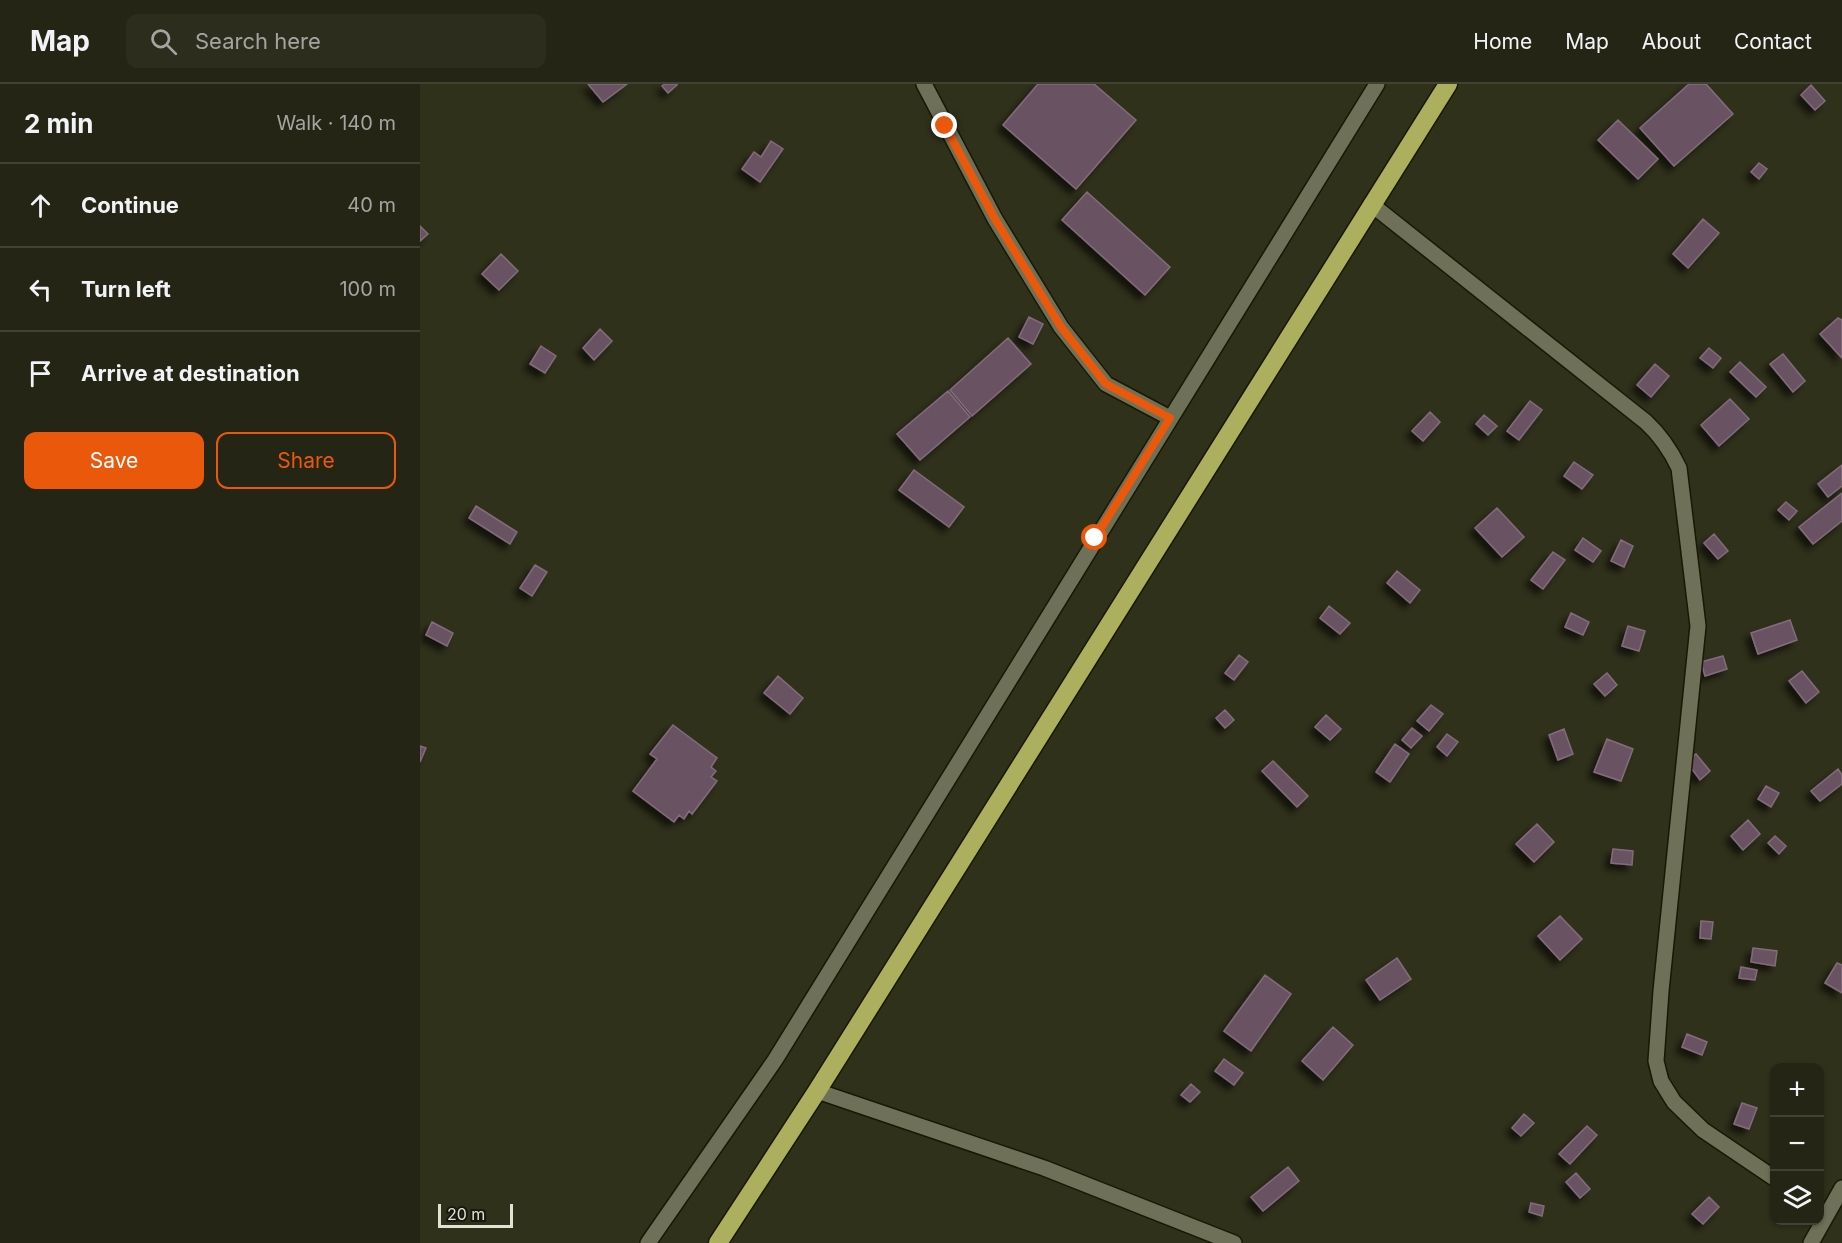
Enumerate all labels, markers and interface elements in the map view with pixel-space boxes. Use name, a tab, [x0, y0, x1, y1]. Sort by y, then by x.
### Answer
search box	[126, 14, 546, 68]
text: Map	[30, 24, 90, 58]
icon: search	[147, 25, 180, 58]
text: Search here	[195, 28, 321, 54]
text: Home	[1473, 29, 1532, 54]
text: Map	[1565, 29, 1609, 54]
text: About	[1642, 29, 1701, 54]
text: Contact	[1734, 29, 1812, 54]
text: 2 min	[24, 108, 94, 139]
text: Walk · 140 m	[276, 111, 396, 135]
route end	[931, 112, 957, 138]
icon: ahead	[24, 189, 57, 222]
text: Continue	[81, 192, 179, 218]
text: 40 m	[347, 193, 396, 217]
icon: left	[24, 273, 57, 306]
text: Turn left	[81, 276, 171, 302]
text: 100 m	[339, 277, 396, 301]
icon: arrive	[24, 357, 57, 390]
text: Arrive at destination	[81, 360, 300, 386]
button: Save	[24, 432, 204, 489]
button: Share	[216, 432, 396, 489]
route start	[1081, 524, 1107, 550]
map controls	[1770, 1063, 1824, 1225]
button: +	[1770, 1063, 1824, 1117]
button: −	[1770, 1117, 1824, 1171]
button: layers	[1770, 1171, 1824, 1225]
scale bar	[438, 1201, 513, 1228]
text: 20 m	[447, 1204, 485, 1224]

